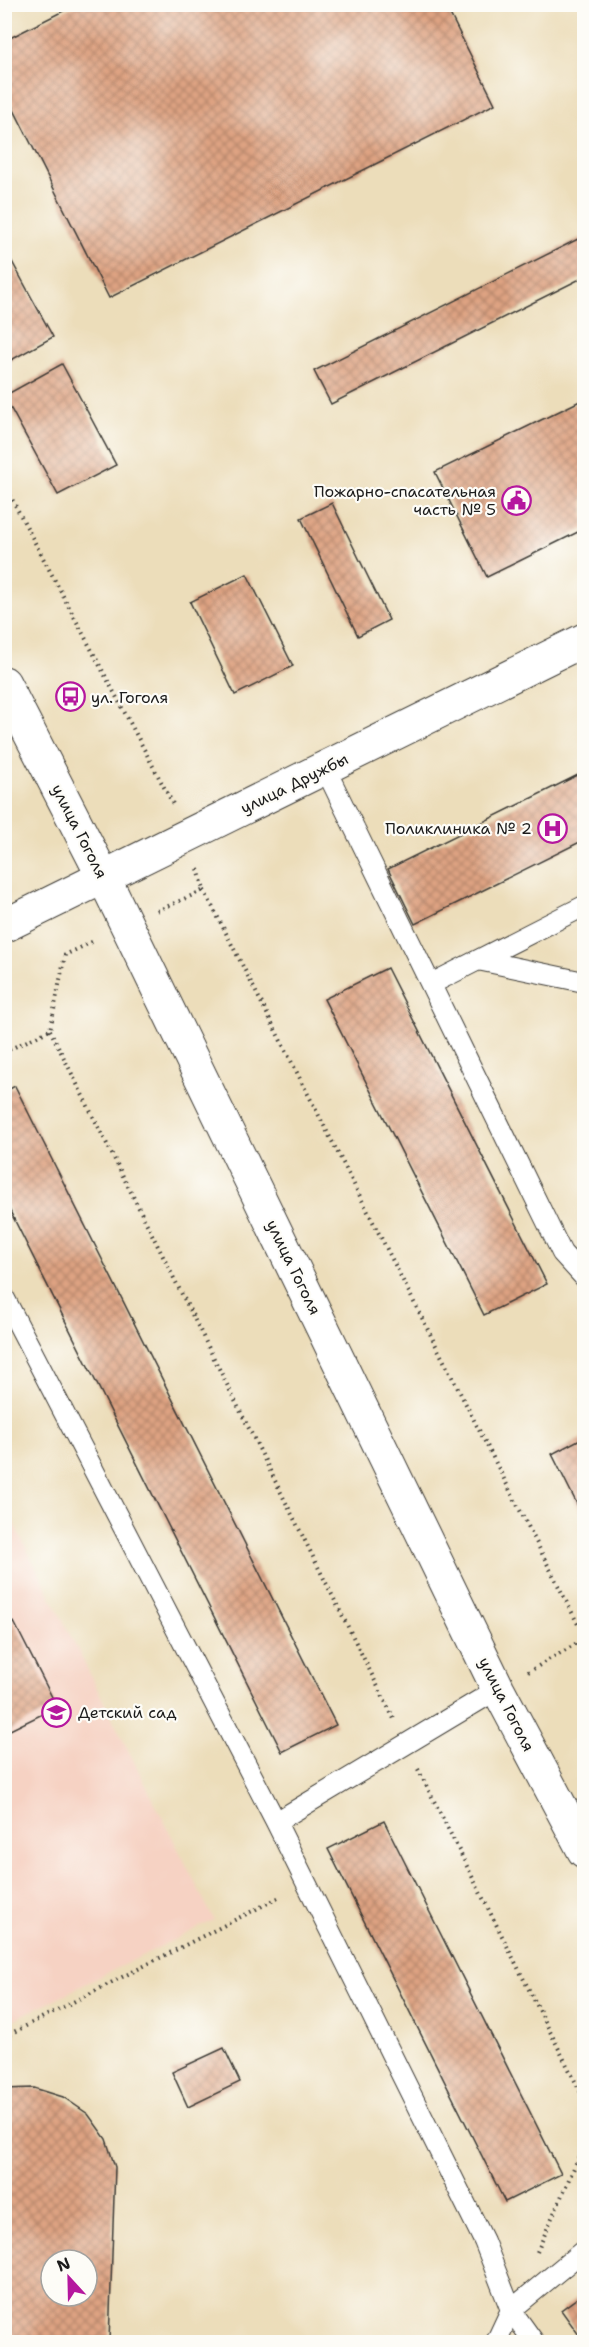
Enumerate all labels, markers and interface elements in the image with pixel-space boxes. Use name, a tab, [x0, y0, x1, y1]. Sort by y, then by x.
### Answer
place label: Пожарно-спасательная часть № 5	[314, 481, 496, 520]
public building icon: Пожарно-спасательная часть № 5	[501, 484, 533, 516]
bus stop icon: ул. Гоголя	[54, 681, 86, 713]
place label: ул. Гоголя	[91, 687, 168, 708]
street label: улица Дружбы	[237, 748, 352, 819]
street label: улица Гоголя	[47, 780, 112, 882]
hospital icon: Поликлиника № 2	[537, 812, 569, 844]
place label: Поликлиника № 2	[385, 818, 532, 839]
street label: улица Гоголя	[261, 1216, 326, 1318]
street label: улица Гоголя	[474, 1653, 539, 1755]
school or university icon: Детский сад	[41, 1696, 73, 1728]
place label: Детский сад	[78, 1702, 177, 1723]
north arrow	[39, 2248, 99, 2308]
text: N	[54, 2252, 73, 2277]

